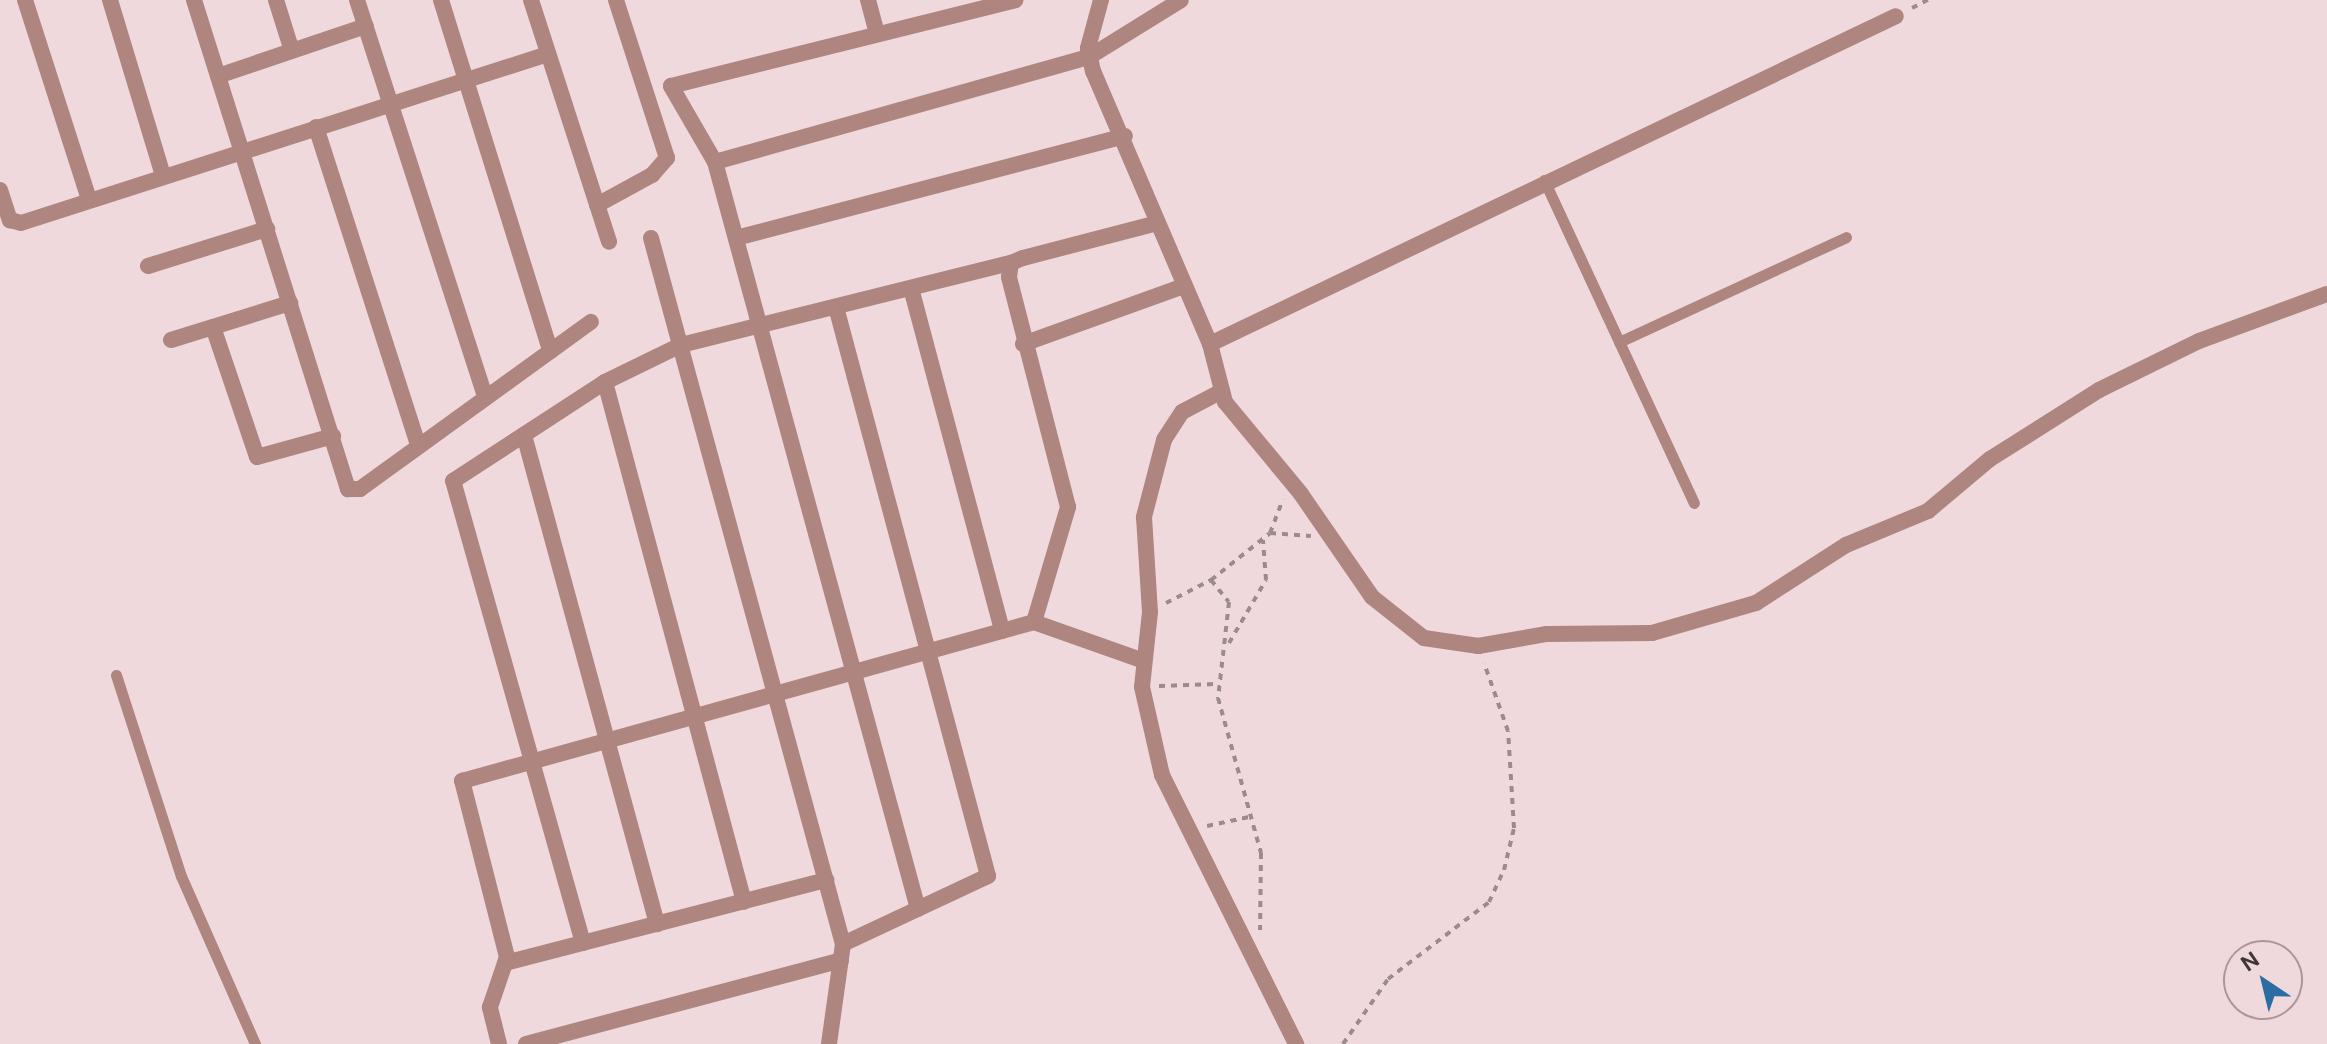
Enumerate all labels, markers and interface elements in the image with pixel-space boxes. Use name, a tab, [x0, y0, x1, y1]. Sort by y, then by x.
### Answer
north arrow	[2223, 940, 2303, 1020]
text: N	[2235, 945, 2265, 978]

